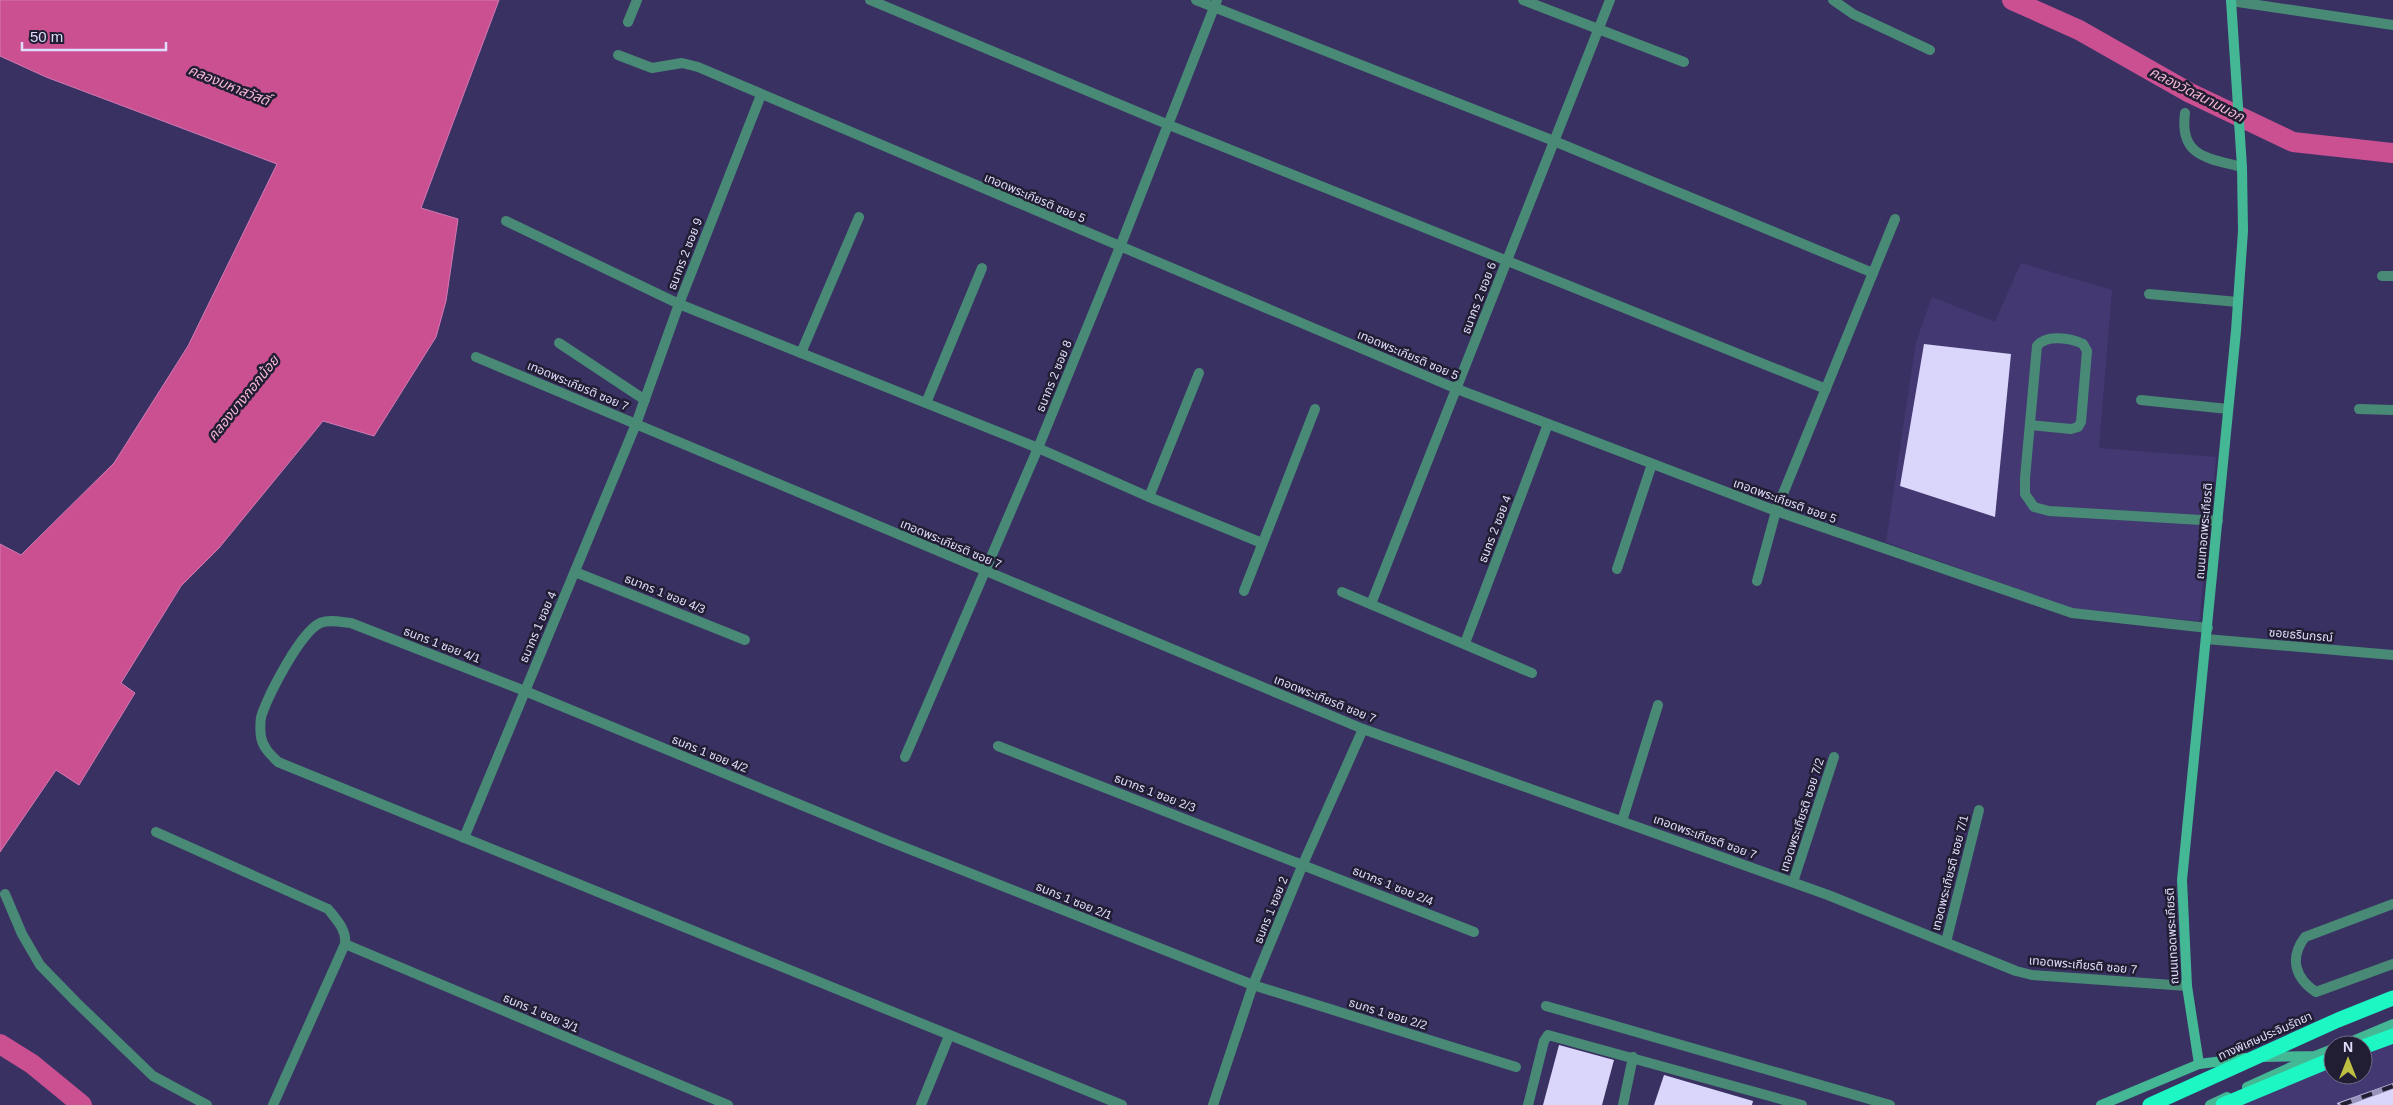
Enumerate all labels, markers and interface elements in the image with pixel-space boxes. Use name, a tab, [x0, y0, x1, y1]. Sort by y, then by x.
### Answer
scale bar	[22, 20, 166, 52]
text: 50 m	[30, 28, 63, 45]
water label: คลองมหาสวัสดิ์	[186, 61, 276, 110]
water label: คลองวัดสนามนอก	[2147, 63, 2247, 125]
street label: เทอดพระเกียรติ ซอย 5	[982, 170, 1088, 226]
street label: ธนากร 2 ซอย 9	[665, 216, 705, 292]
street label: ธนากร 2 ซอย 6	[1459, 260, 1499, 336]
street label: เทอดพระเกียรติ ซอย 5	[1355, 327, 1461, 383]
street label: ธนากร 2 ซอย 8	[1033, 338, 1075, 414]
water label: คลองบางกอกน้อย	[204, 351, 283, 443]
street label: เทอดพระเกียรติ ซอย 7	[525, 358, 631, 414]
street label: เทอดพระเกียรติ ซอย 5	[1731, 476, 1839, 526]
street label: ถนนเทอดพระเกียรติ	[2193, 482, 2215, 580]
street label: ธนกร 2 ซอย 4	[1476, 493, 1514, 565]
street label: เทอดพระเกียรติ ซอย 7	[898, 516, 1004, 572]
street label: ธนากร 1 ซอย 4/3	[623, 571, 708, 617]
street label: ธนากร 1 ซอย 4	[517, 589, 559, 665]
street label: ธนกร 1 ซอย 4/1	[402, 624, 483, 666]
street label: ซอยธรินกรณ์	[2268, 625, 2334, 645]
street label: เทอดพระเกียรติ ซอย 7	[1272, 672, 1378, 726]
street label: ธนกร 1 ซอย 4/2	[670, 732, 750, 776]
street label: เทอดพระเกียรติ ซอย 7/2	[1777, 756, 1827, 874]
street label: ธนากร 1 ซอย 2/3	[1112, 771, 1198, 815]
street label: เทอดพระเกียรติ ซอย 7	[1651, 812, 1759, 862]
street label: เทอดพระเกียรติ ซอย 7/1	[1929, 813, 1971, 932]
street label: ธนากร 1 ซอย 2/4	[1351, 863, 1436, 909]
street label: ธนกร 1 ซอย 2	[1251, 874, 1291, 946]
street label: ธนกร 1 ซอย 2/1	[1034, 879, 1114, 923]
street label: ถนนเทอดพระเกียรติ	[2162, 887, 2182, 985]
street label: เทอดพระเกียรติ ซอย 7	[2028, 953, 2138, 977]
street label: ธนกร 1 ซอย 3/1	[501, 991, 581, 1035]
street label: ธนกร 1 ซอย 2/2	[1347, 995, 1429, 1033]
street label: ทางพิเศษประจิมรัถยา	[2216, 1009, 2314, 1063]
north arrow	[2323, 1035, 2373, 1085]
text: N	[2343, 1039, 2353, 1055]

